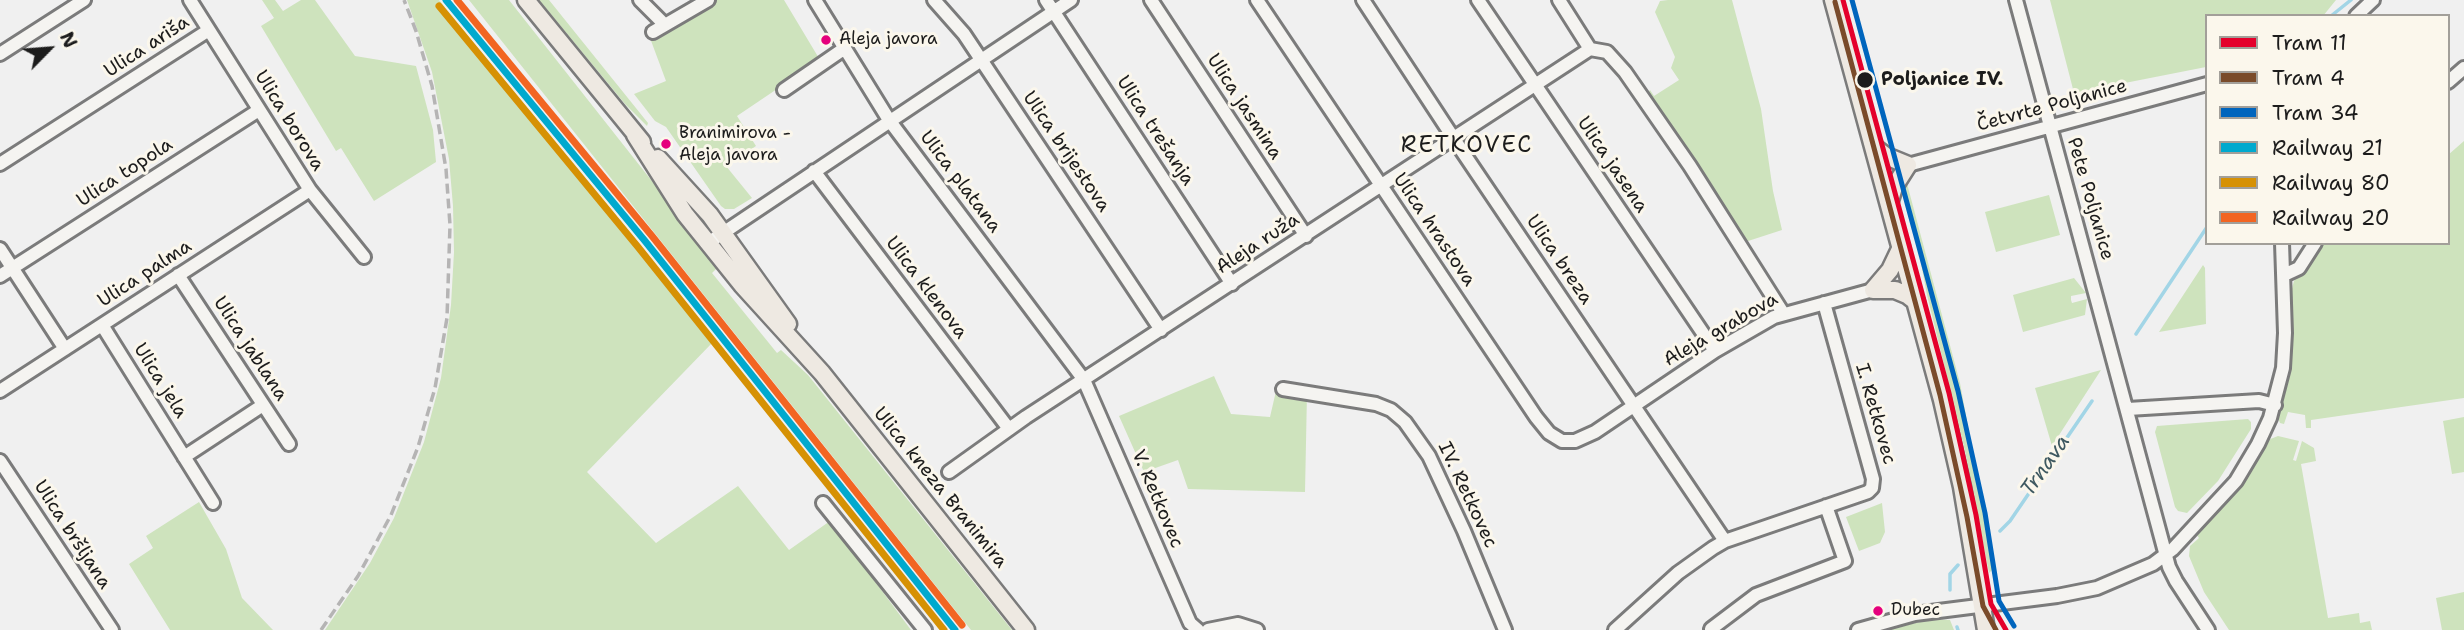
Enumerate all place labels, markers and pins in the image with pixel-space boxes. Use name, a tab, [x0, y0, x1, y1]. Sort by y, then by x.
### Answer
place label: Aleja javora	[839, 30, 937, 50]
marker: Aleja javora	[819, 33, 833, 47]
place label: Poljanice IV.	[1881, 69, 2004, 91]
marker: Poljanice IV.	[1855, 70, 1875, 90]
place label: Branimirova - Aleja javora	[679, 124, 791, 164]
marker: Branimirova - Aleja javora	[659, 137, 673, 151]
place label: Dubec	[1891, 601, 1940, 621]
marker: Dubec	[1871, 604, 1885, 618]

